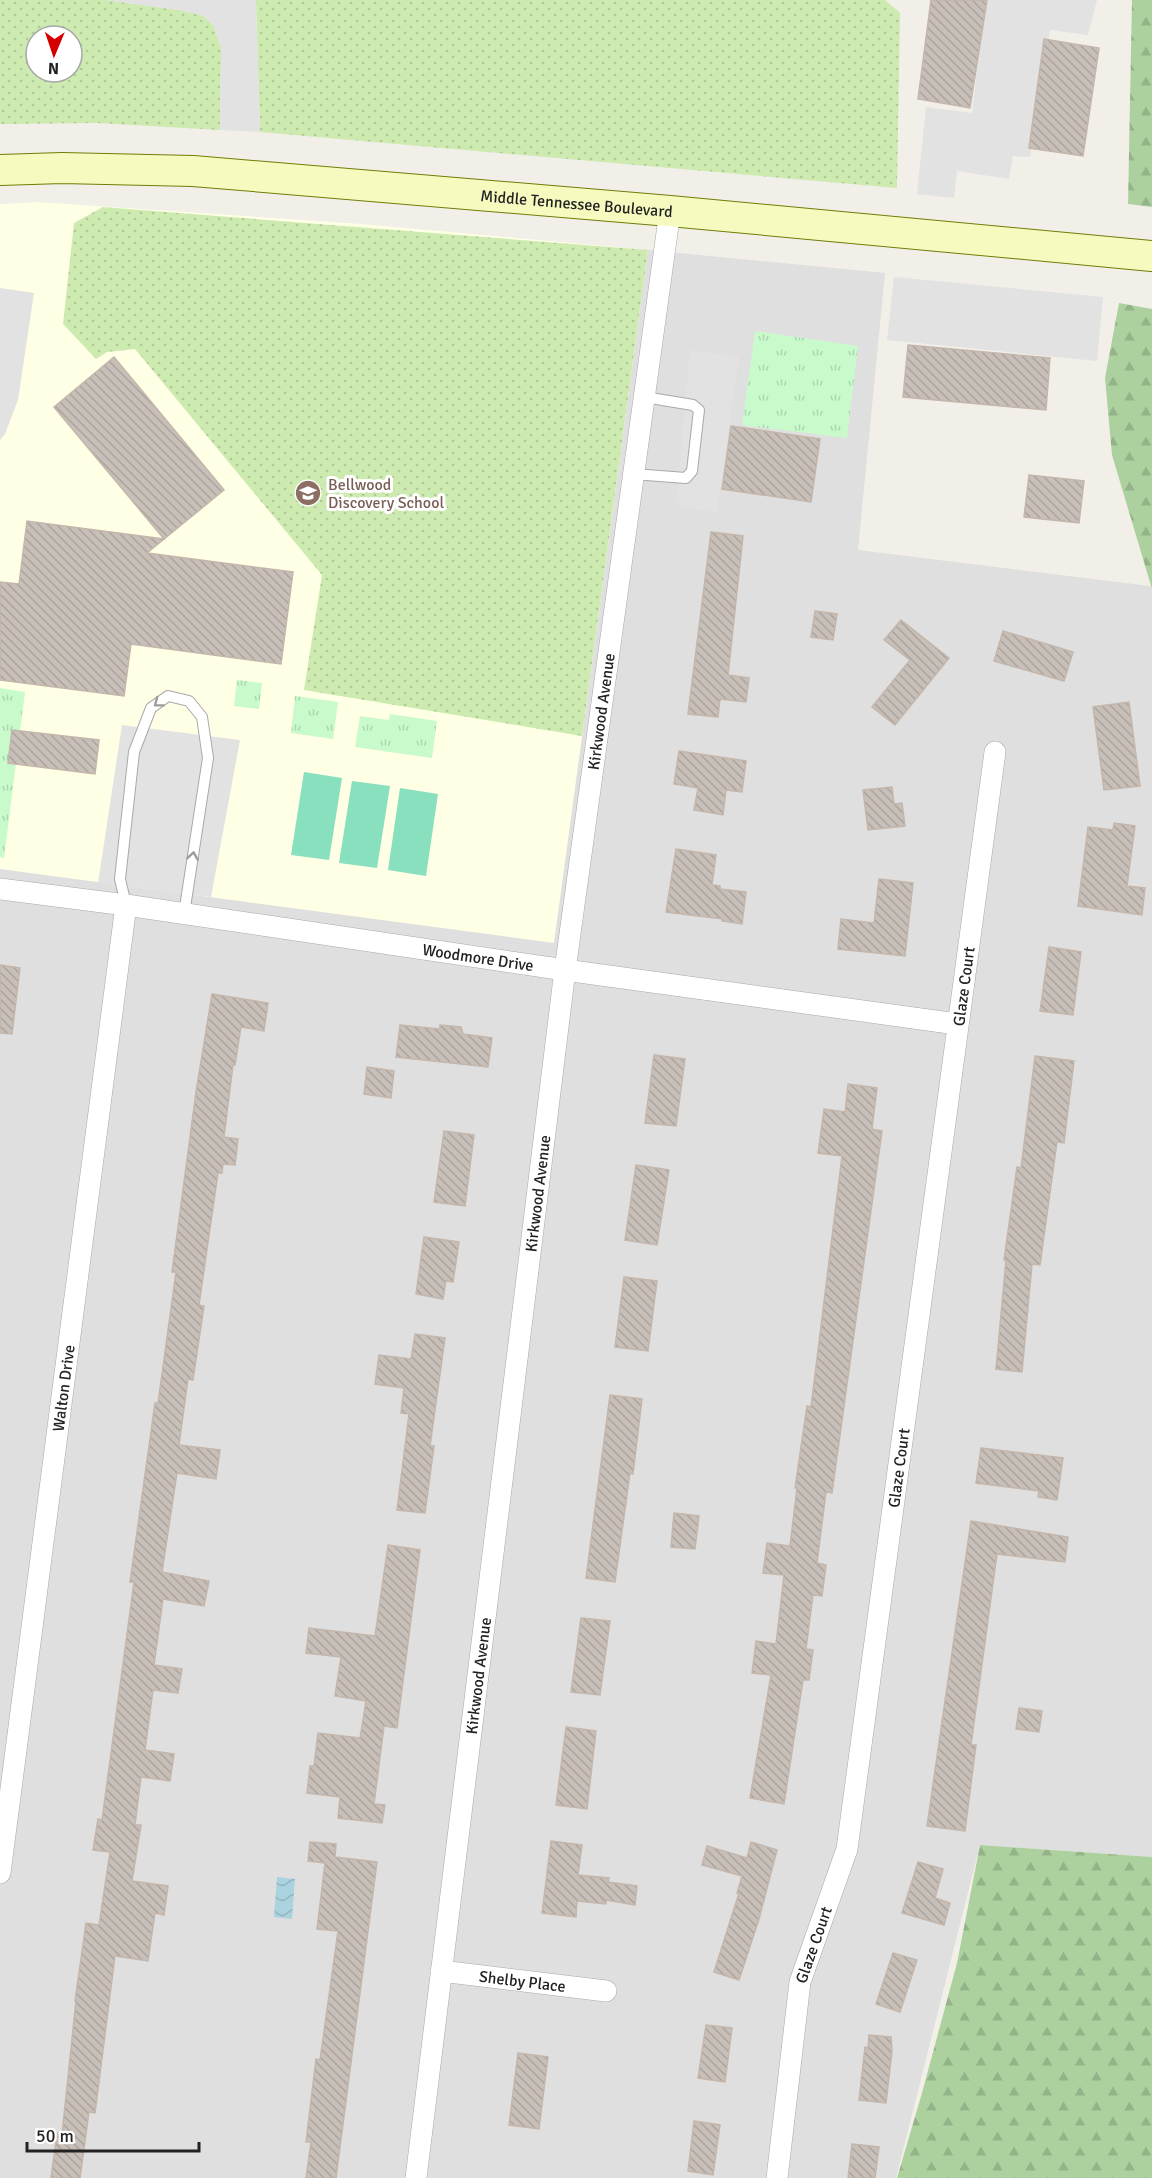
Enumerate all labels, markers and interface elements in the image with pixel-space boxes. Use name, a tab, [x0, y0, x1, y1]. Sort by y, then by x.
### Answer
north arrow	[24, 24, 84, 84]
text: N	[48, 58, 59, 78]
street label: Middle Tennessee Boulevard	[480, 186, 673, 222]
place label: Bellwood Discovery School	[328, 475, 444, 513]
school or university icon: Bellwood Discovery School	[293, 478, 323, 508]
street label: Kirkwood Avenue	[584, 652, 620, 772]
one-way arrow	[154, 696, 165, 707]
one-way arrow	[186, 851, 198, 860]
street label: Woodmore Drive	[421, 940, 535, 976]
street label: Glaze Court	[949, 945, 980, 1027]
street label: Kirkwood Avenue	[521, 1134, 556, 1253]
street label: Walton Drive	[49, 1344, 80, 1433]
street label: Glaze Court	[884, 1427, 915, 1509]
street label: Kirkwood Avenue	[462, 1616, 496, 1736]
street label: Glaze Court	[791, 1903, 837, 1986]
street label: Shelby Place	[478, 1967, 567, 1997]
scale bar	[27, 2115, 200, 2153]
text: 50 m	[36, 2125, 74, 2147]

